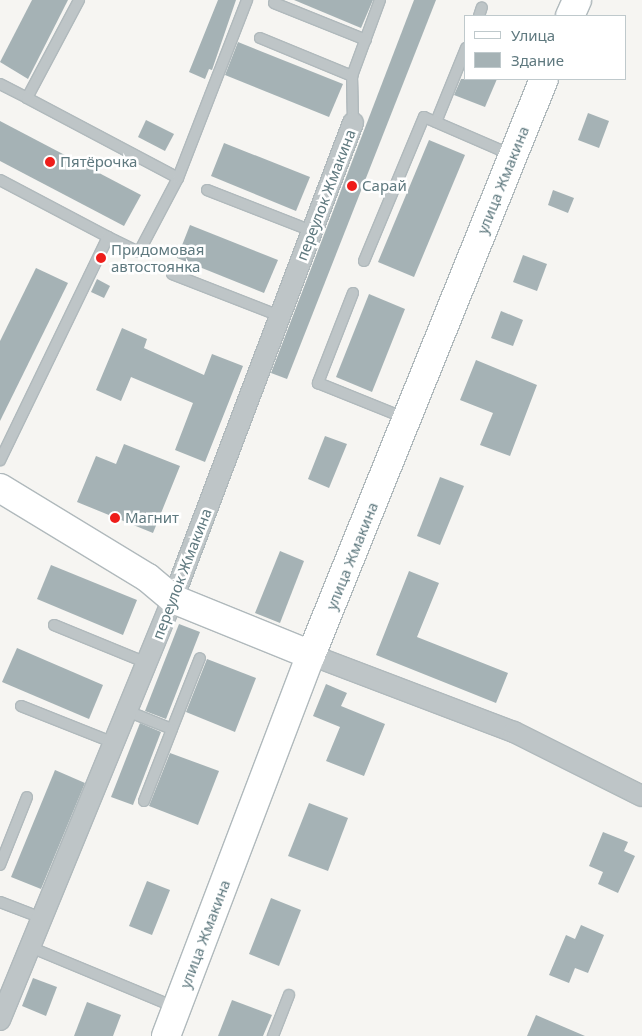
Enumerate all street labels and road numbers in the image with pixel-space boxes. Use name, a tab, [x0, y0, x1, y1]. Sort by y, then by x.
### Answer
street label: улица Жмакина	[473, 123, 533, 237]
street label: переулок Жмакина	[293, 127, 359, 263]
street label: улица Жмакина	[322, 499, 382, 613]
street label: переулок Жмакина	[149, 506, 215, 642]
street label: улица Жмакина	[176, 877, 234, 991]

